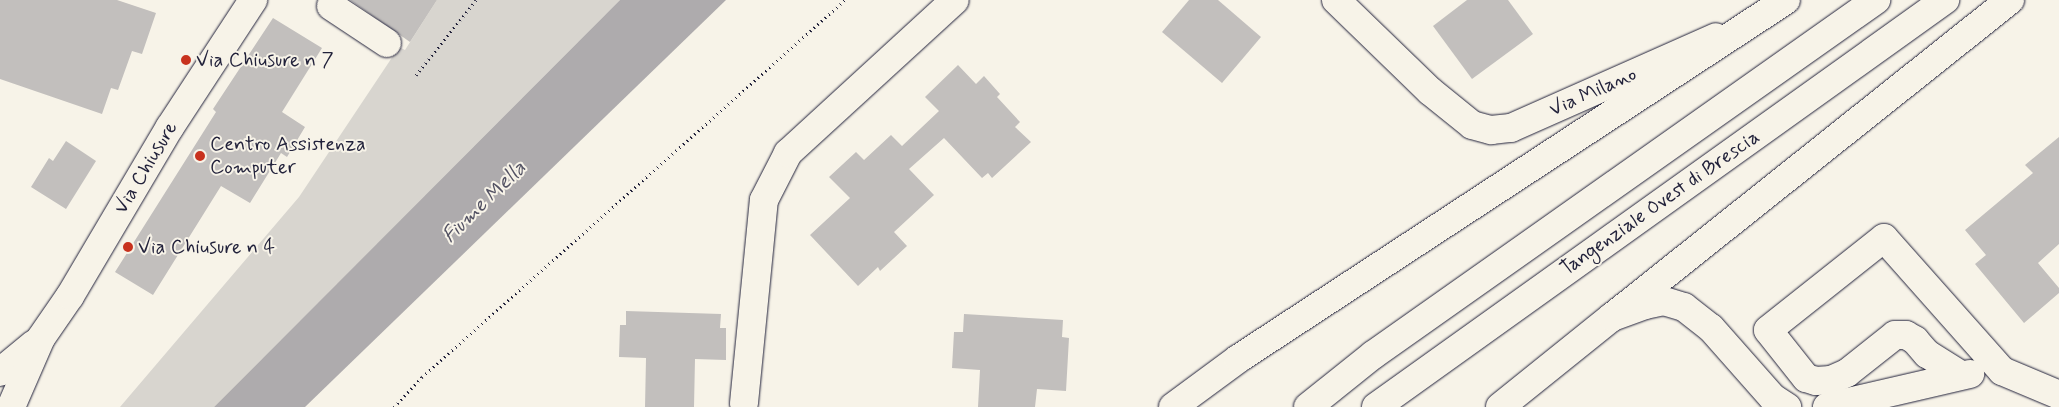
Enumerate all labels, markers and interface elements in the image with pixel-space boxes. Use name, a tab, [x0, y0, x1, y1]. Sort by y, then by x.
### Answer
place label: Via Chiusure n 7	[196, 48, 335, 72]
marker: Via Chiusure n 7	[180, 54, 192, 66]
street label: Via Milano	[1546, 62, 1640, 122]
street label: Via Chiusure	[108, 116, 184, 220]
street label: Tangenziale Ovest di Brescia	[1556, 125, 1764, 281]
place label: Centro Assistenza Computer	[210, 132, 366, 179]
marker: Centro Assistenza Computer	[194, 150, 206, 162]
water label: Fiume Mella	[437, 156, 531, 248]
place label: Via Chiusure n 4	[138, 235, 277, 259]
marker: Via Chiusure n 4	[122, 241, 134, 253]

